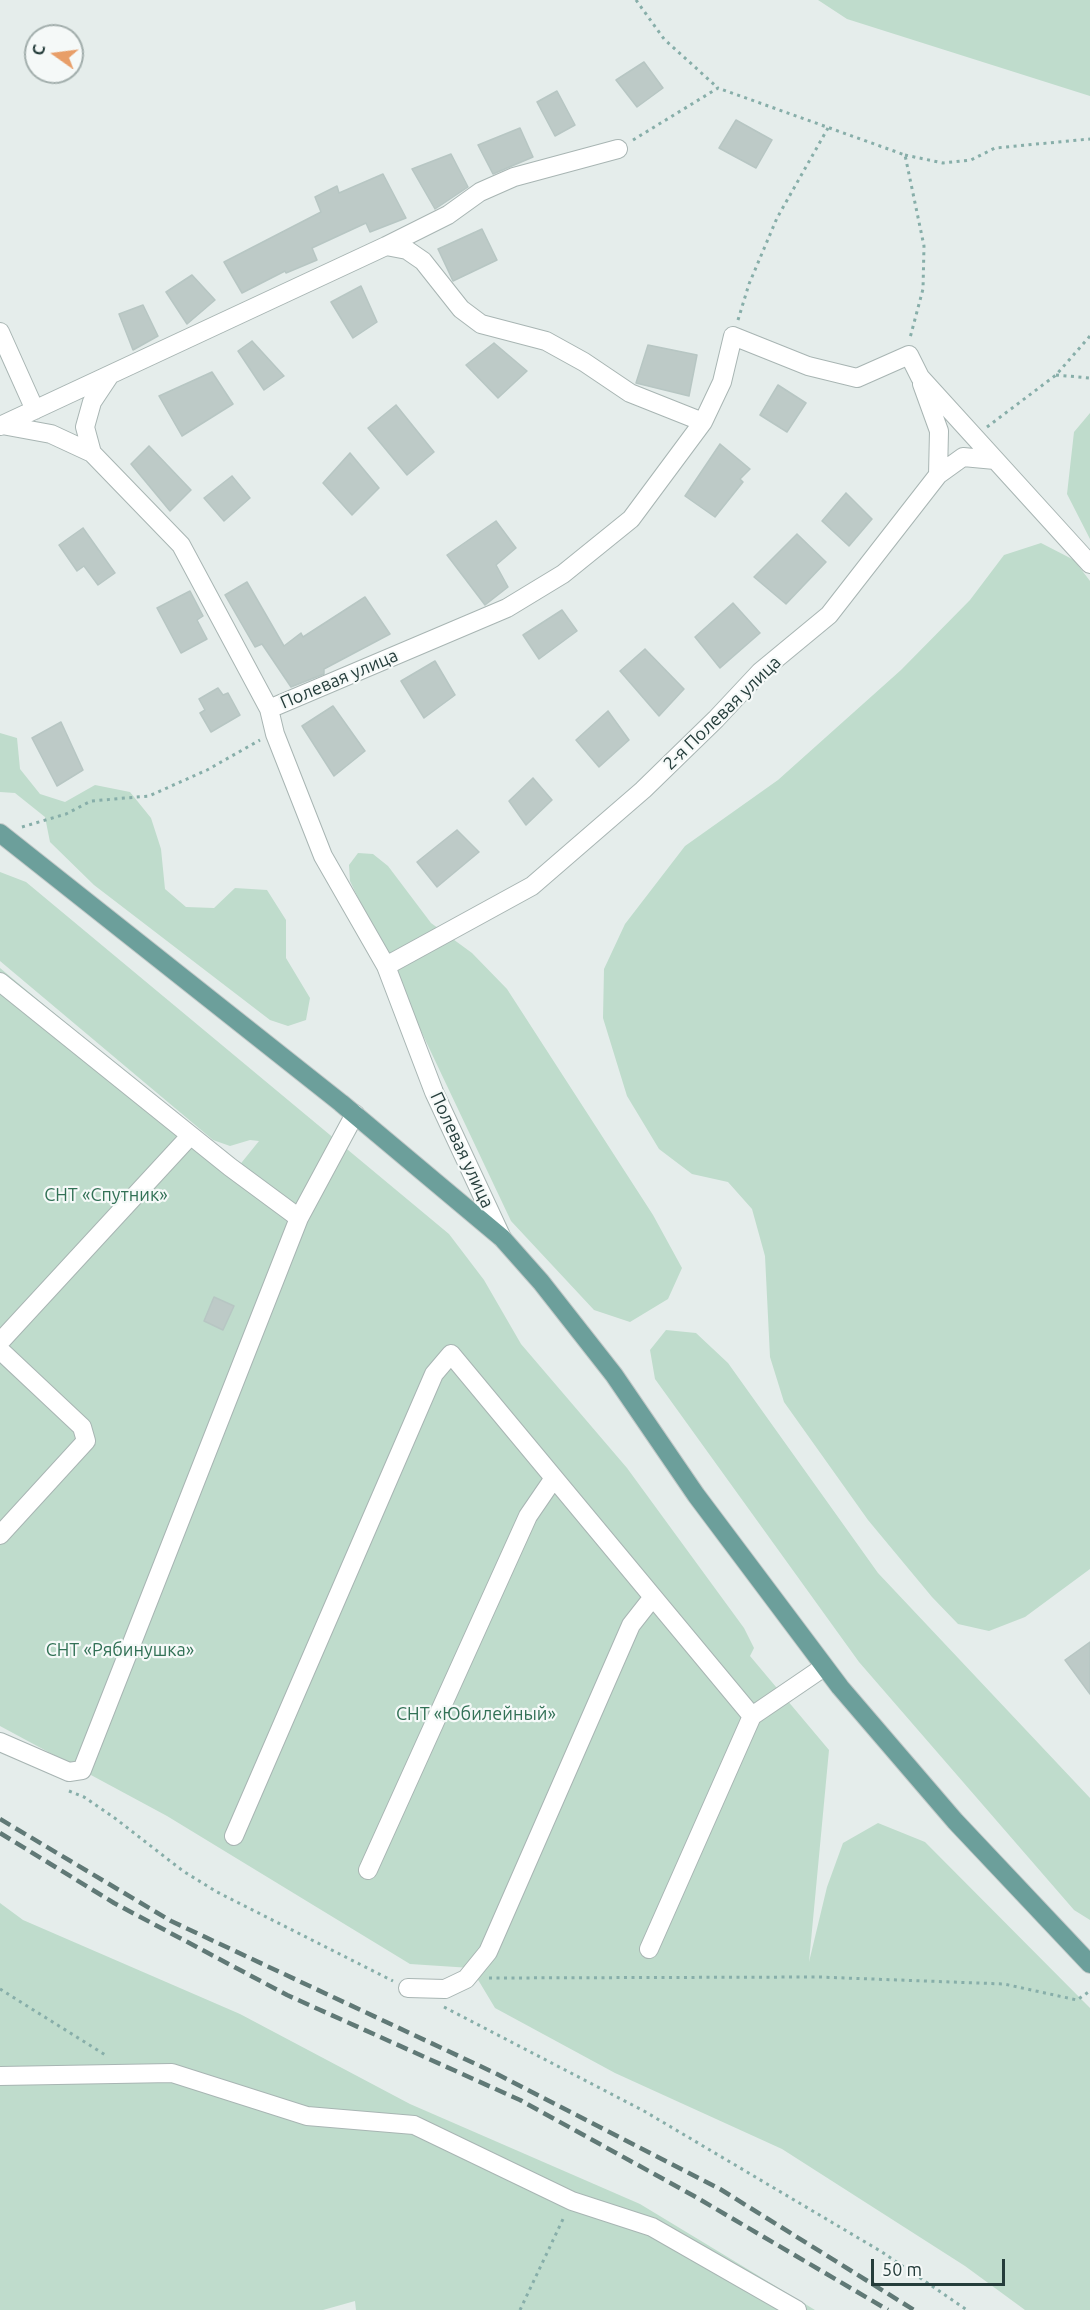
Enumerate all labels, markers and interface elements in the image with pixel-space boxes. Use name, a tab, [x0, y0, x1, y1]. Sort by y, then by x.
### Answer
north arrow	[24, 24, 84, 84]
text: С	[29, 43, 48, 57]
street label: Полевая улица	[277, 645, 401, 713]
street label: 2-я Полевая улица	[659, 651, 785, 775]
street label: Полевая улица	[426, 1088, 498, 1212]
park label: СНТ «Спутник»	[44, 1184, 168, 1206]
park label: СНТ «Рябинушка»	[46, 1639, 194, 1661]
park label: СНТ «Юбилейный»	[396, 1703, 556, 1725]
scale bar	[874, 2247, 1008, 2285]
text: 50 m	[882, 2259, 922, 2279]

